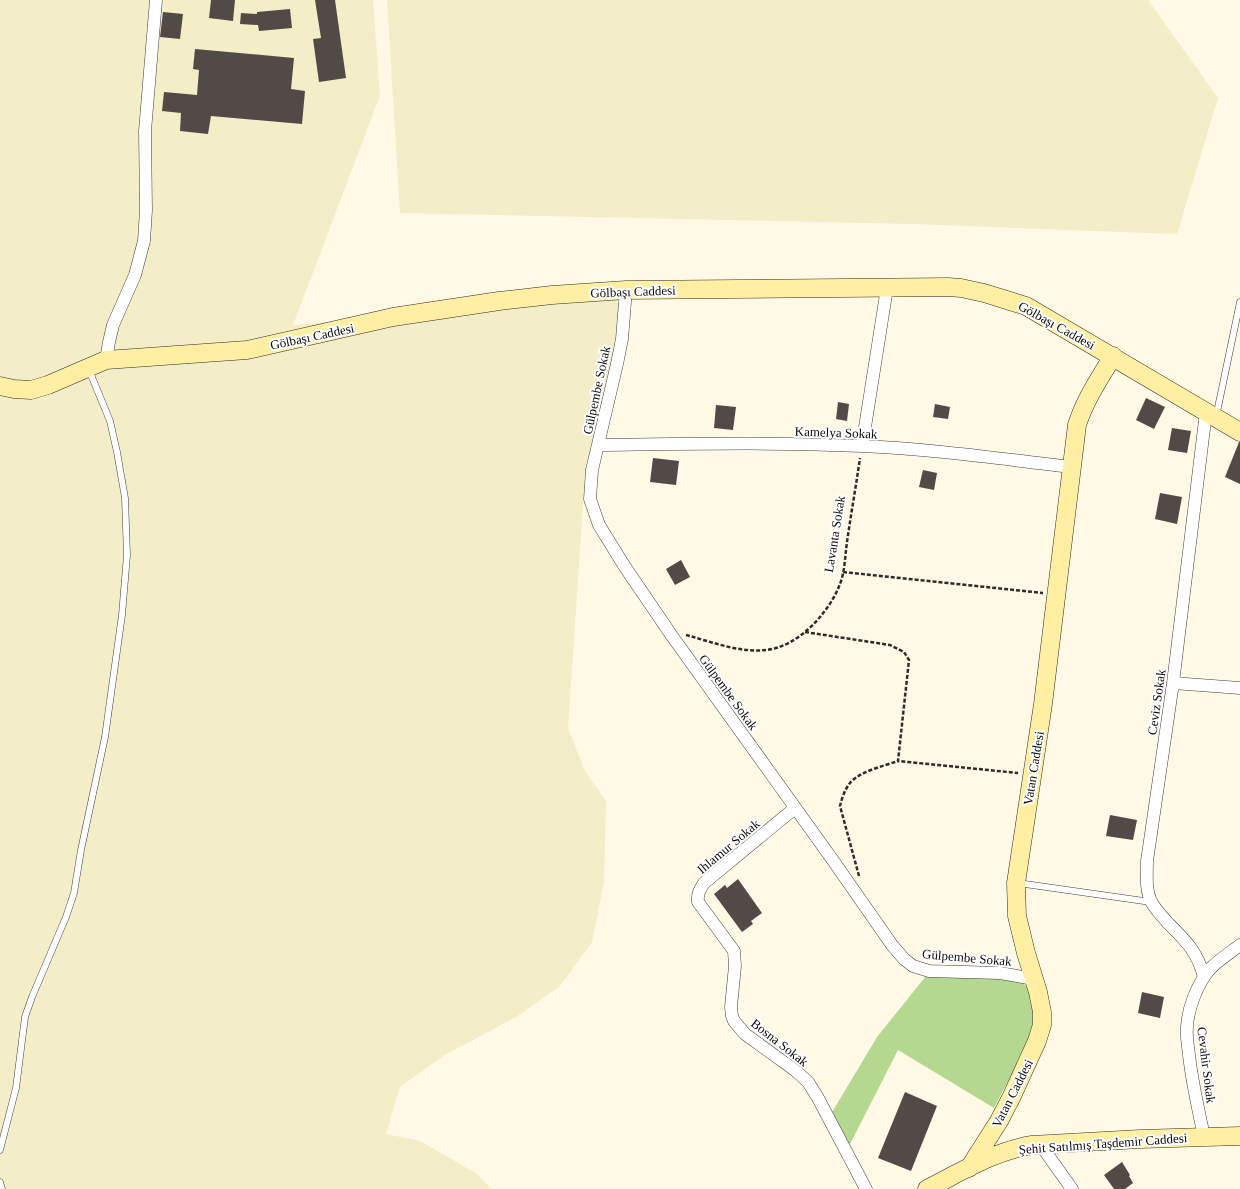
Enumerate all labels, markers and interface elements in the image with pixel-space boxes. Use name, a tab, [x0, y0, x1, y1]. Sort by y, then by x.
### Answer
street label: Gölbaşı Caddesi	[590, 282, 676, 300]
street label: Gölbaşı Caddesi	[1016, 298, 1098, 353]
street label: Gölbaşı Caddesi	[269, 320, 356, 353]
street label: Gülpembe Sokak	[580, 344, 613, 436]
street label: Kamelya Sokak	[794, 424, 878, 441]
street label: Lavanta Sokak	[821, 494, 848, 574]
street label: Gülpembe Sokak	[696, 652, 761, 733]
street label: Ceviz Sokak	[1144, 668, 1169, 736]
street label: Vatan Caddesi	[1020, 730, 1047, 806]
street label: Ihlamur Sokak	[694, 816, 763, 877]
street label: Gülpembe Sokak	[922, 946, 1013, 969]
street label: Bosna Sokak	[748, 1015, 812, 1070]
street label: Cevahir Sokak	[1194, 1026, 1219, 1105]
street label: Vatan Caddesi	[989, 1056, 1036, 1130]
street label: Şehit Satılmış Taşdemir Caddesi	[1018, 1130, 1188, 1157]

